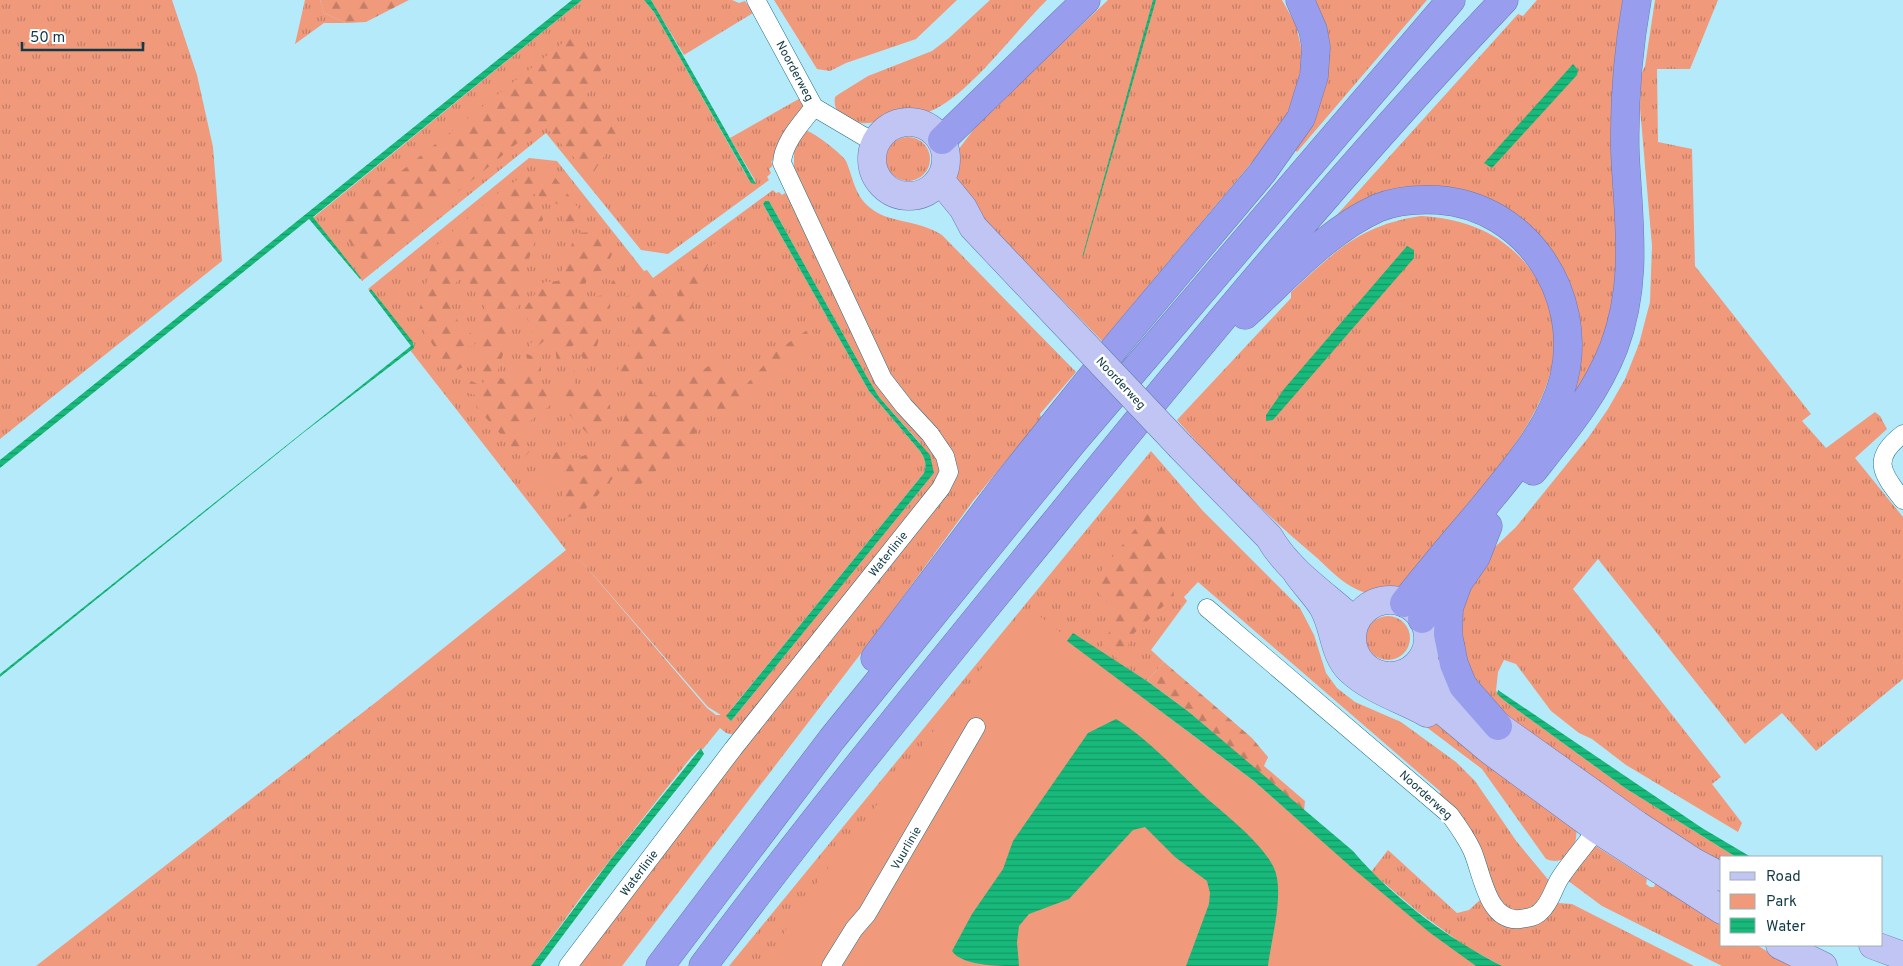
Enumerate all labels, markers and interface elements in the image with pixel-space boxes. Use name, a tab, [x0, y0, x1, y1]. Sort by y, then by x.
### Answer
scale bar	[22, 20, 144, 52]
text: 50 m	[30, 29, 65, 48]
street label: Noorderweg	[771, 38, 817, 105]
street label: Noorderweg	[1092, 354, 1149, 413]
street label: Waterlinie	[866, 529, 912, 581]
street label: Noorderweg	[1395, 768, 1455, 824]
street label: Vuurlinie	[888, 824, 926, 873]
street label: Waterlinie	[617, 847, 662, 900]
legend	[1720, 856, 1883, 946]
text: Road	[1766, 868, 1801, 887]
text: Park	[1766, 893, 1797, 912]
text: Water	[1766, 918, 1806, 937]

